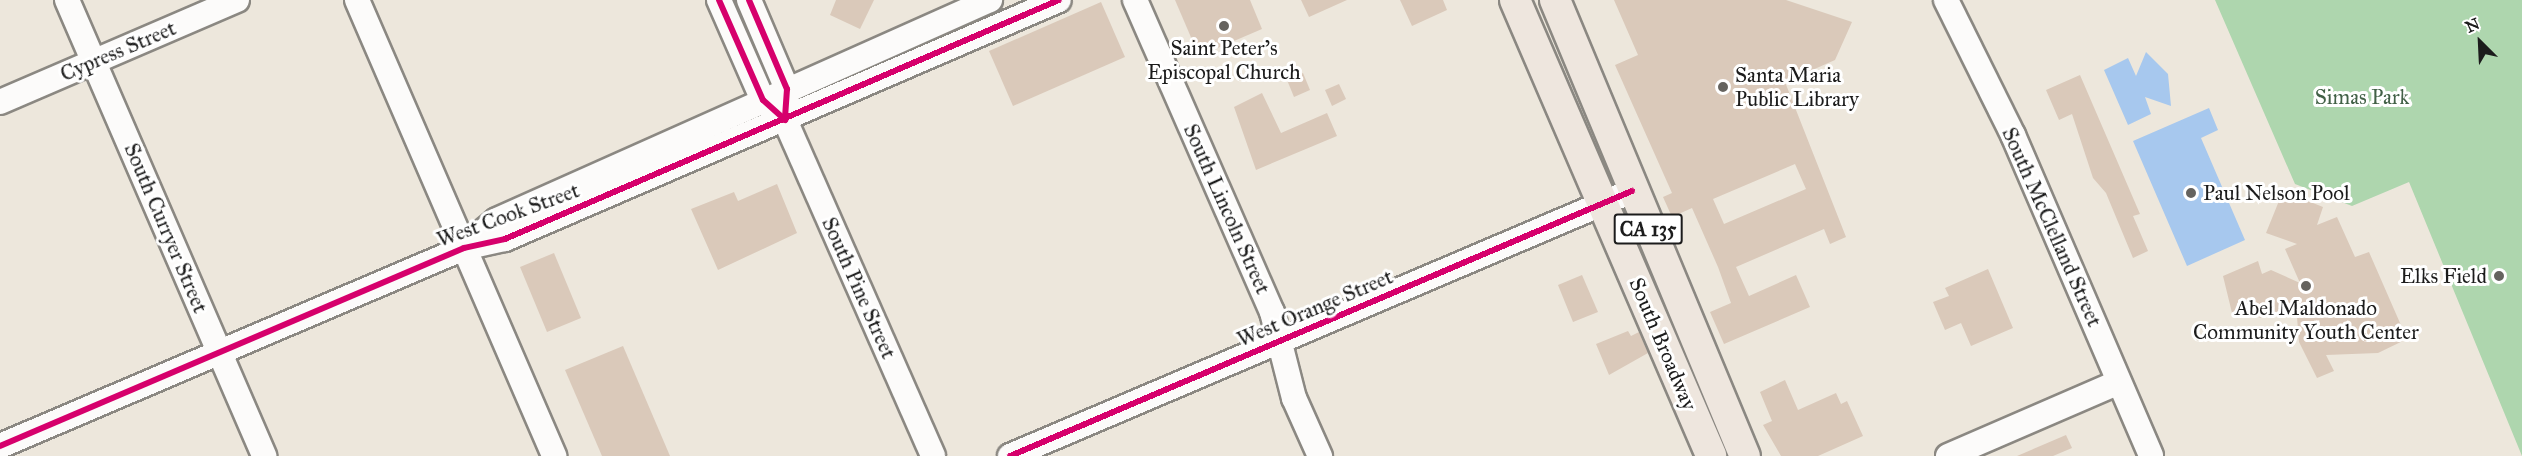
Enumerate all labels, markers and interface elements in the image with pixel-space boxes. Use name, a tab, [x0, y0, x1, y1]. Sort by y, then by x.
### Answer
north arrow	[2450, 12, 2510, 72]
text: N	[2462, 14, 2483, 37]
street label: Cypress Street	[56, 15, 180, 87]
marker: Saint Peter's Episcopal Church	[1217, 19, 1231, 33]
place label: Saint Peter's Episcopal Church	[1147, 35, 1301, 85]
place label: Santa Maria Public Library	[1735, 62, 1859, 112]
marker: Santa Maria Public Library	[1716, 80, 1730, 94]
park label: Simas Park	[2315, 84, 2409, 110]
street label: South Lincoln Street	[1178, 120, 1276, 298]
street label: South McClelland Street	[1997, 123, 2107, 331]
street label: South Curryer Street	[119, 139, 213, 317]
street label: West Cook Street	[433, 178, 583, 252]
place label: Paul Nelson Pool	[2203, 180, 2350, 206]
marker: Paul Nelson Pool	[2184, 186, 2198, 200]
road number: CA 135	[1614, 212, 1682, 246]
street label: South Pine Street	[817, 213, 901, 363]
place label: Elks Field	[2400, 263, 2487, 289]
street label: West Orange Street	[1233, 264, 1397, 352]
marker: Elks Field	[2492, 269, 2506, 283]
street label: South Broadway	[1624, 274, 1702, 414]
marker: Abel Maldonado Community Youth Center	[2299, 279, 2313, 293]
place label: Abel Maldonado Community Youth Center	[2193, 295, 2419, 345]

